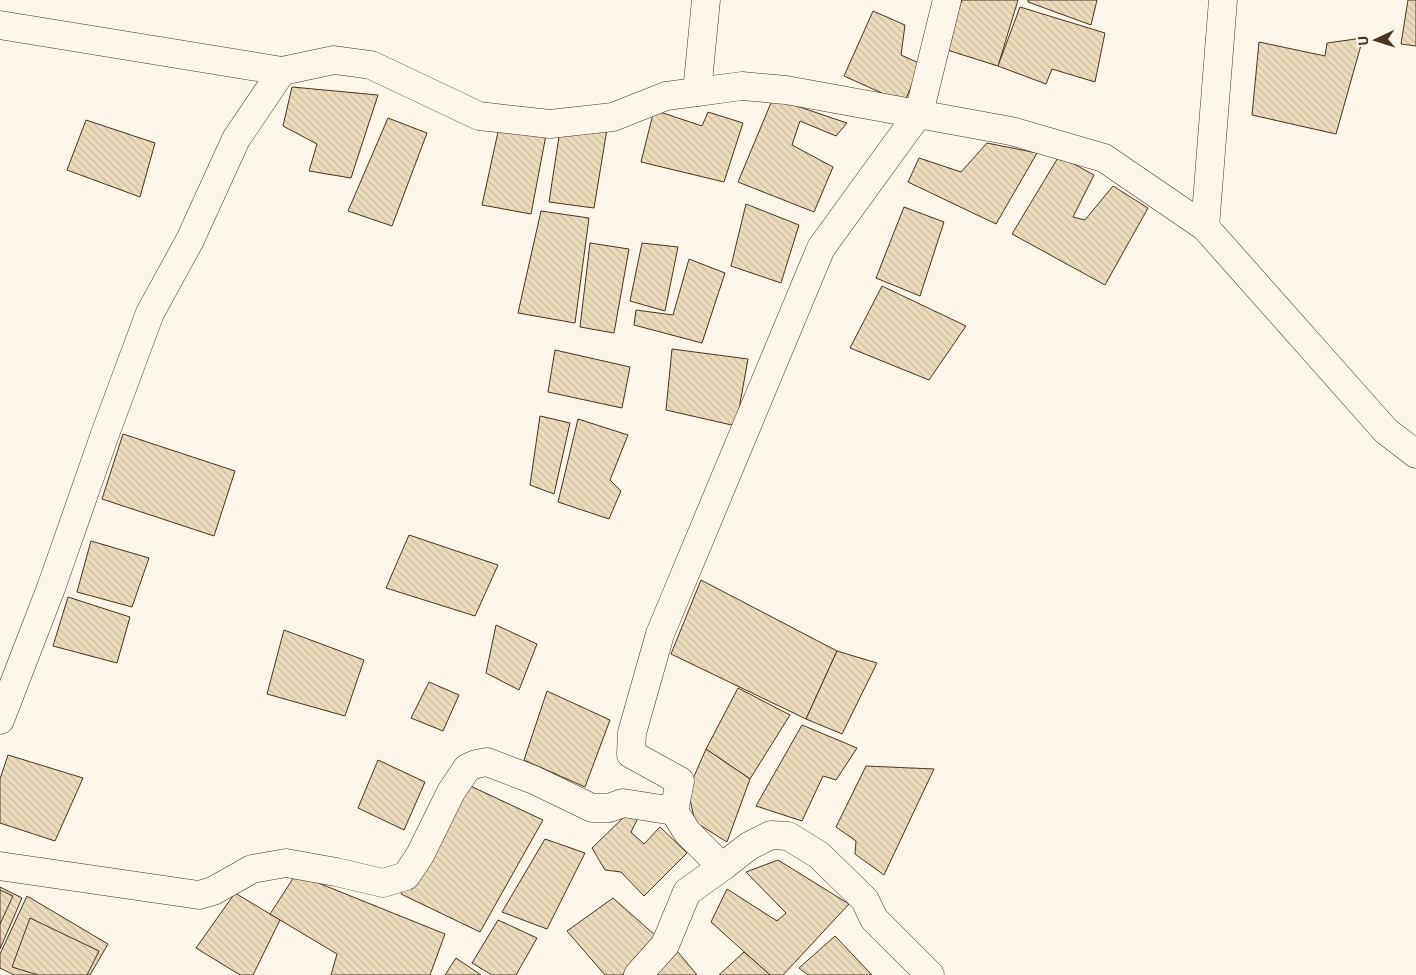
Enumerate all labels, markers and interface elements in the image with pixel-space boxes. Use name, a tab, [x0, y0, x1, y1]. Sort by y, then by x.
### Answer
north arrow	[1351, 15, 1401, 65]
text: U	[1354, 36, 1371, 46]

